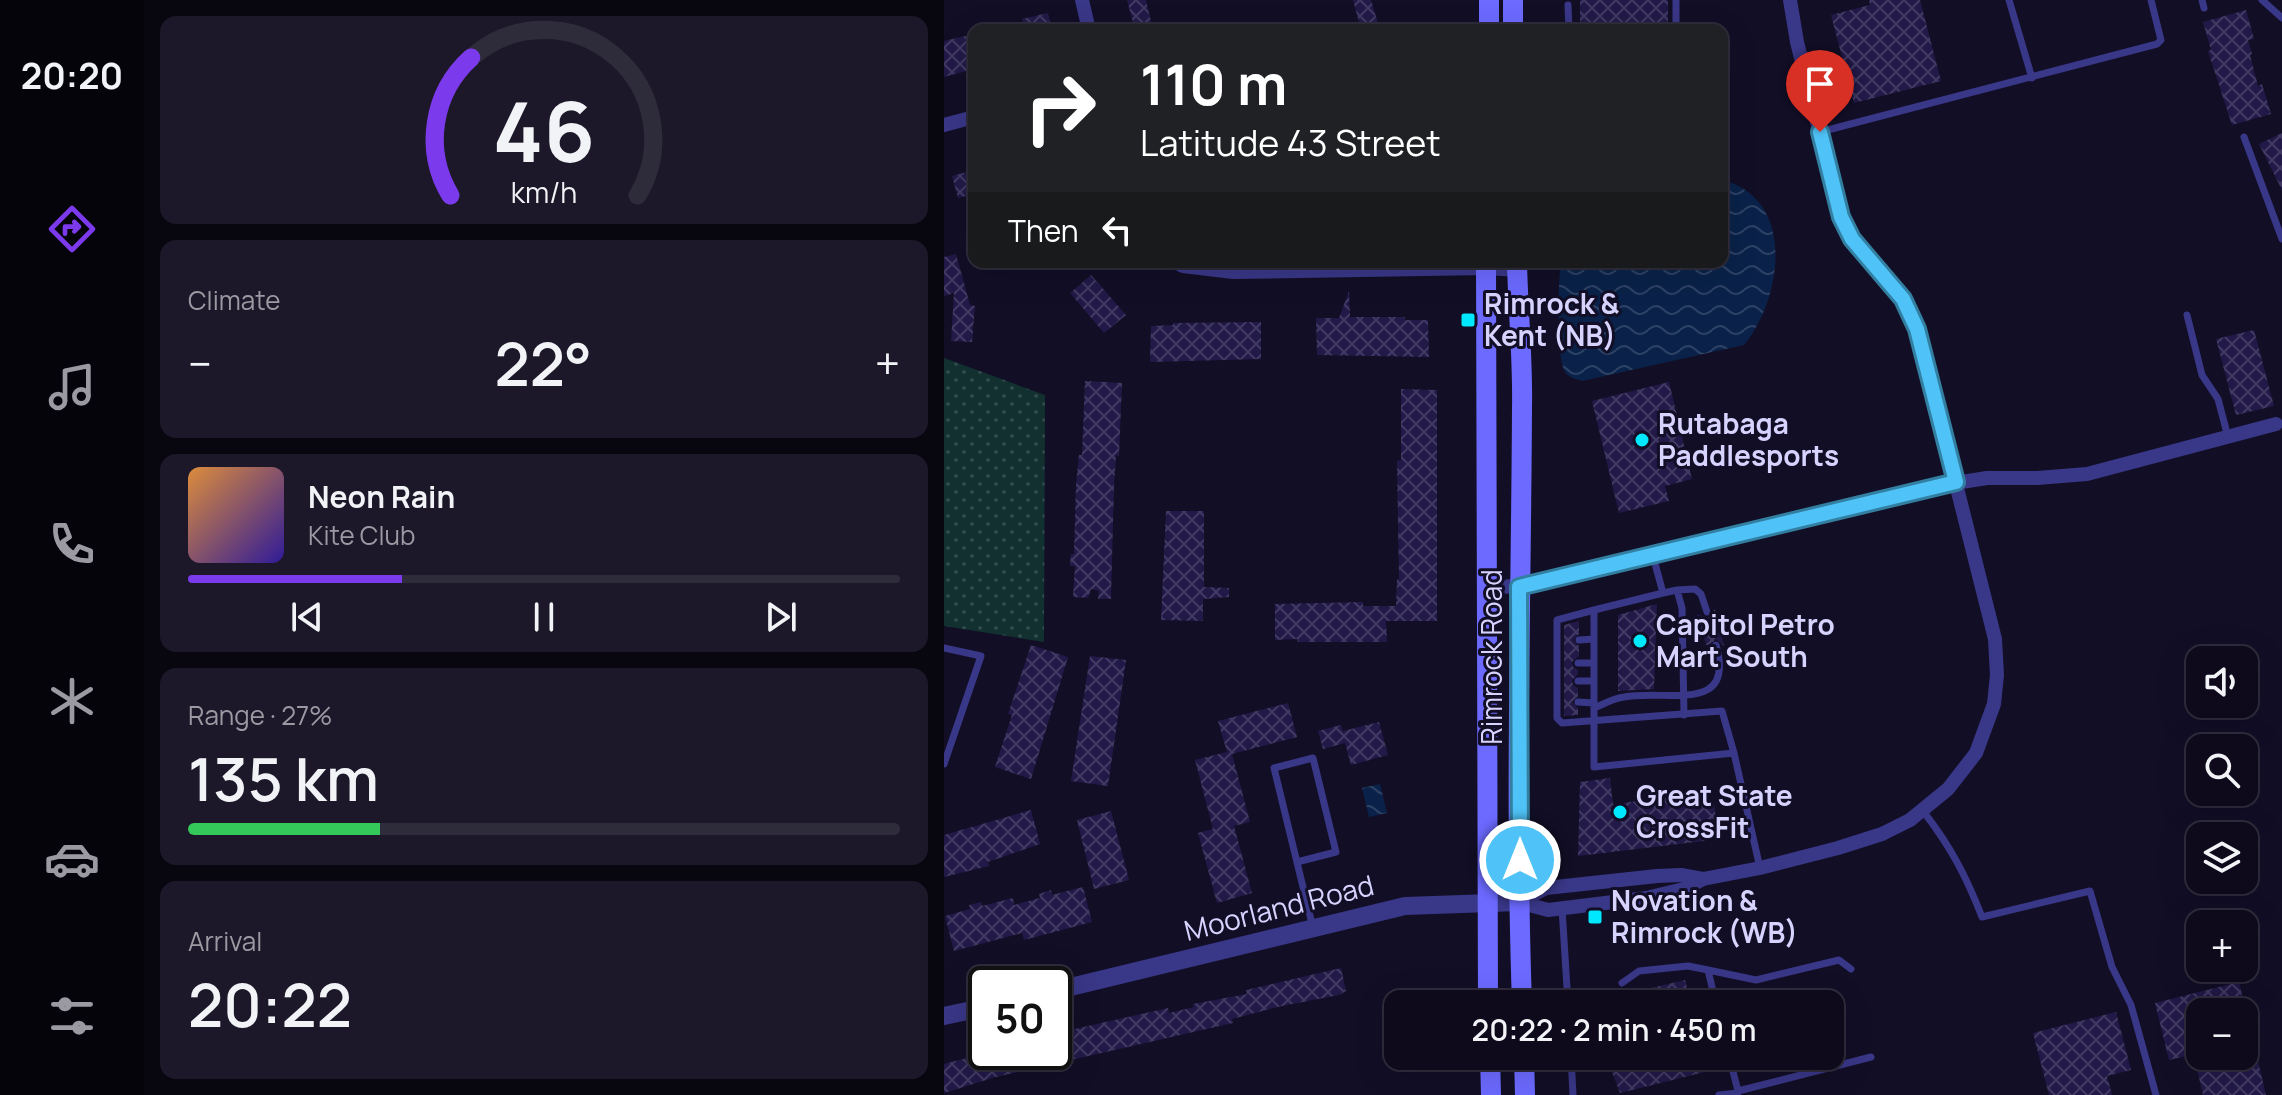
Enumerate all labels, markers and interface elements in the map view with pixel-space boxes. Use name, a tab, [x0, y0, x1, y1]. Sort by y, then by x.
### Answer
text: 110 m	[1140, 45, 1287, 122]
pin	[1786, 50, 1854, 132]
text: 20:20	[21, 51, 123, 100]
icon: right	[1008, 56, 1112, 160]
icon: arrive	[1798, 62, 1842, 106]
text: 46	[493, 73, 595, 187]
text: Latitude 43 Street	[1140, 118, 1441, 167]
text: km/h	[511, 173, 577, 212]
icon: directions	[44, 201, 100, 257]
icon: left	[1095, 208, 1139, 252]
text: Then	[1008, 210, 1079, 251]
text: Climate	[188, 282, 280, 318]
place label: Rimrock & Kent (NB)	[1484, 284, 1619, 354]
marker: Rimrock & Kent (NB)	[1459, 311, 1477, 329]
text: 22°	[494, 322, 592, 404]
text: −	[188, 333, 212, 393]
text: +	[875, 333, 900, 393]
icon: music	[44, 359, 100, 415]
place label: Rutabaga Paddlesports	[1658, 404, 1839, 474]
marker: Rutabaga Paddlesports	[1633, 431, 1651, 449]
text: Neon Rain	[308, 476, 455, 517]
icon: phone	[44, 516, 100, 572]
text: Kite Club	[308, 517, 415, 553]
street label: Rimrock Road	[1472, 569, 1510, 745]
icon: previous	[285, 595, 329, 639]
icon: pause	[522, 595, 566, 639]
icon: next	[759, 595, 803, 639]
place label: Capitol Petro Mart South	[1656, 605, 1835, 675]
marker: Capitol Petro Mart South	[1631, 632, 1649, 650]
map controls	[2186, 646, 2258, 1070]
button: sound	[2186, 646, 2258, 718]
icon: climate	[44, 673, 100, 729]
text: Range · 27%	[188, 697, 332, 733]
button: search	[2186, 734, 2258, 806]
text: 135 km	[188, 737, 379, 819]
place label: Great State CrossFit	[1636, 776, 1793, 846]
marker: Great State CrossFit	[1611, 803, 1629, 821]
position arrow	[1478, 818, 1562, 902]
button: layers	[2186, 822, 2258, 894]
icon: car	[44, 831, 100, 887]
street label: Moorland Road	[1180, 865, 1377, 949]
place label: Novation & Rimrock (WB)	[1611, 881, 1798, 951]
marker: Novation & Rimrock (WB)	[1586, 908, 1604, 926]
button: +	[2186, 910, 2258, 982]
text: Arrival	[188, 923, 262, 959]
text: 20:22	[188, 963, 352, 1045]
speed limit sign: 50	[968, 966, 1072, 1070]
icon: filters	[44, 988, 100, 1044]
button: −	[2186, 998, 2258, 1070]
text: 20:22 · 2 min · 450 m	[1472, 1009, 1756, 1050]

